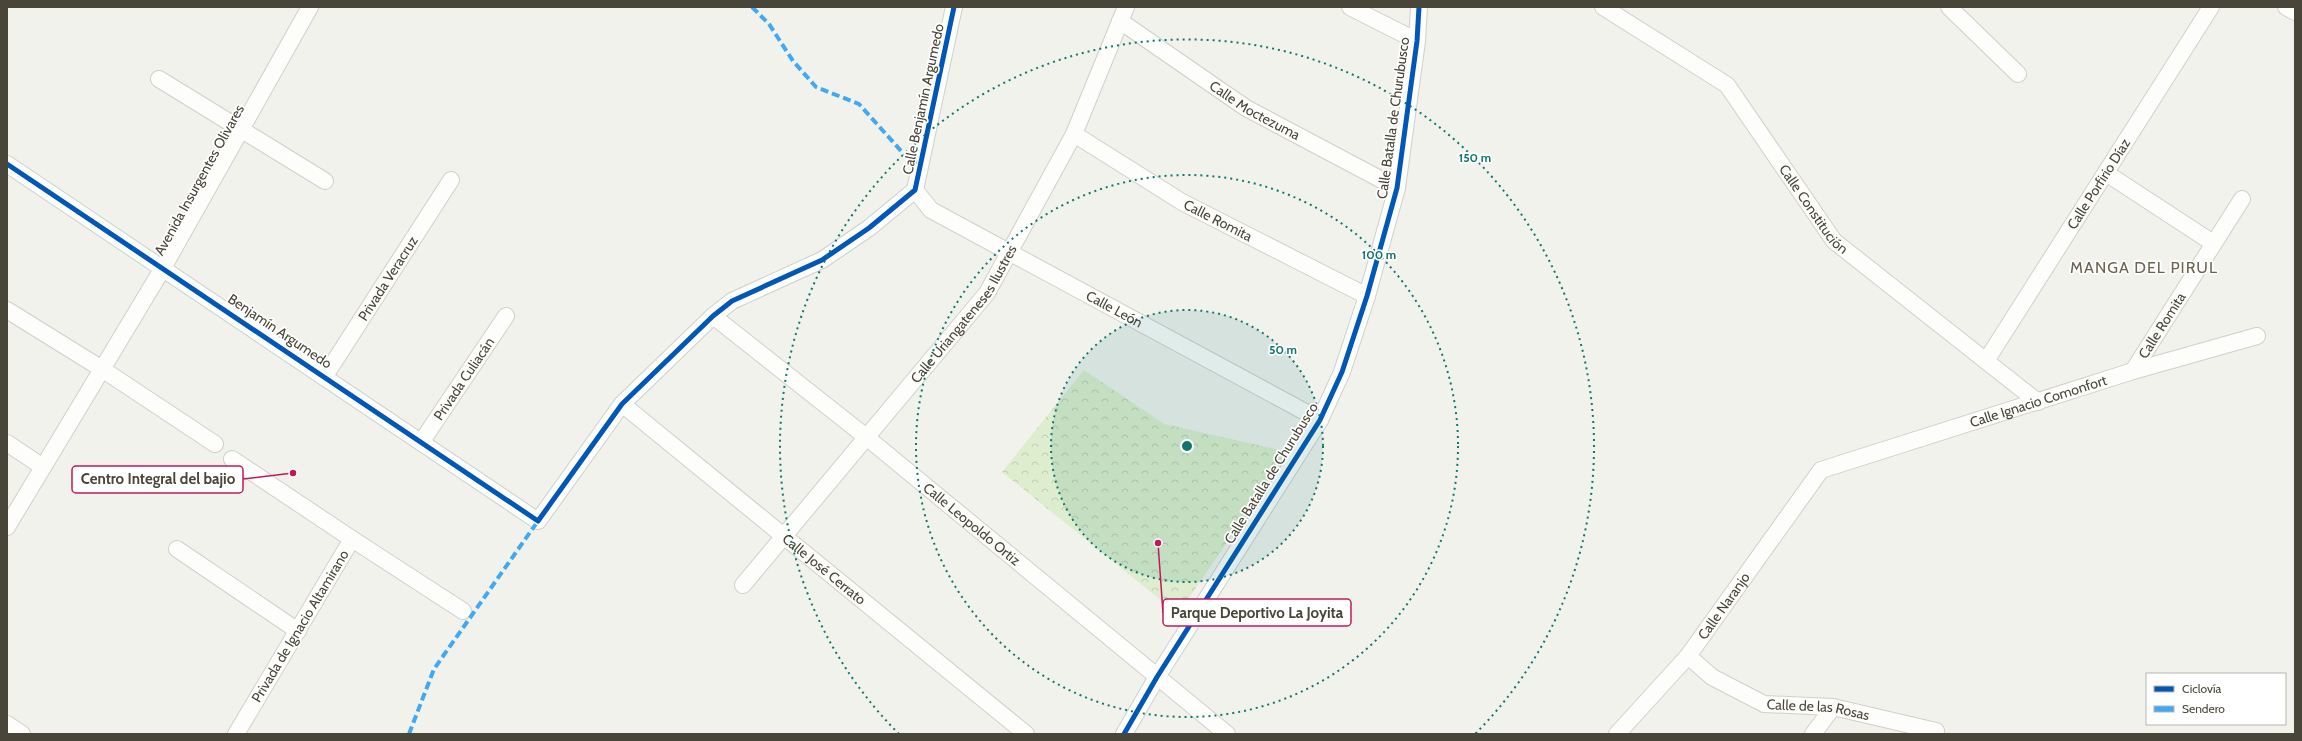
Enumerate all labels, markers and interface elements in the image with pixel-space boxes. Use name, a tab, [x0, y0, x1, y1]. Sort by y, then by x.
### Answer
street label: Calle Benjamín Argumedo	[898, 22, 948, 176]
street label: Calle Batalla de Churubusco	[1373, 36, 1413, 200]
street label: Calle Moctezuma	[1206, 77, 1304, 144]
street label: Avenida Insurgentes Olivares	[150, 101, 248, 259]
street label: Calle Porfirio Díaz	[2063, 135, 2134, 233]
text: 150 m	[1459, 150, 1491, 165]
street label: Calle Constitución	[1775, 161, 1852, 258]
street label: Calle Romita	[1181, 195, 1256, 245]
street label: Privada Veracruz	[354, 232, 422, 324]
street label: Calle Uriangateneses Ilustres	[907, 241, 1021, 387]
text: 100 m	[1362, 247, 1396, 262]
district label: MANGA DEL PIRUL	[2070, 258, 2218, 277]
street label: Calle León	[1083, 286, 1146, 332]
street label: Calle Romita	[2134, 289, 2190, 362]
street label: Benjamín Argumedo	[225, 290, 336, 373]
street label: Privada Culiacán	[430, 334, 498, 424]
text: 50 m	[1269, 342, 1297, 357]
street label: Calle Ignacio Comonfort	[1968, 371, 2109, 431]
street label: Calle Batalla de Churubusco	[1220, 399, 1322, 547]
centre of rings	[1180, 439, 1194, 453]
callout: Centro Integral del bajio	[72, 466, 243, 493]
text: Centro Integral del bajio	[81, 470, 236, 488]
street label: Calle Leopoldo Ortiz	[919, 479, 1024, 570]
street label: Calle José Cerrato	[779, 530, 870, 609]
street label: Privada de Ignacio Altamirano	[247, 546, 353, 705]
street label: Calle Naranjo	[1694, 569, 1754, 643]
callout: Parque Deportivo La Joyita	[1163, 599, 1351, 626]
text: Parque Deportivo La Joyita	[1171, 604, 1344, 622]
legend	[2146, 673, 2286, 725]
text: Ciclovía	[2182, 681, 2221, 696]
street label: Calle de las Rosas	[1766, 695, 1872, 724]
text: Sendero	[2182, 701, 2225, 716]

